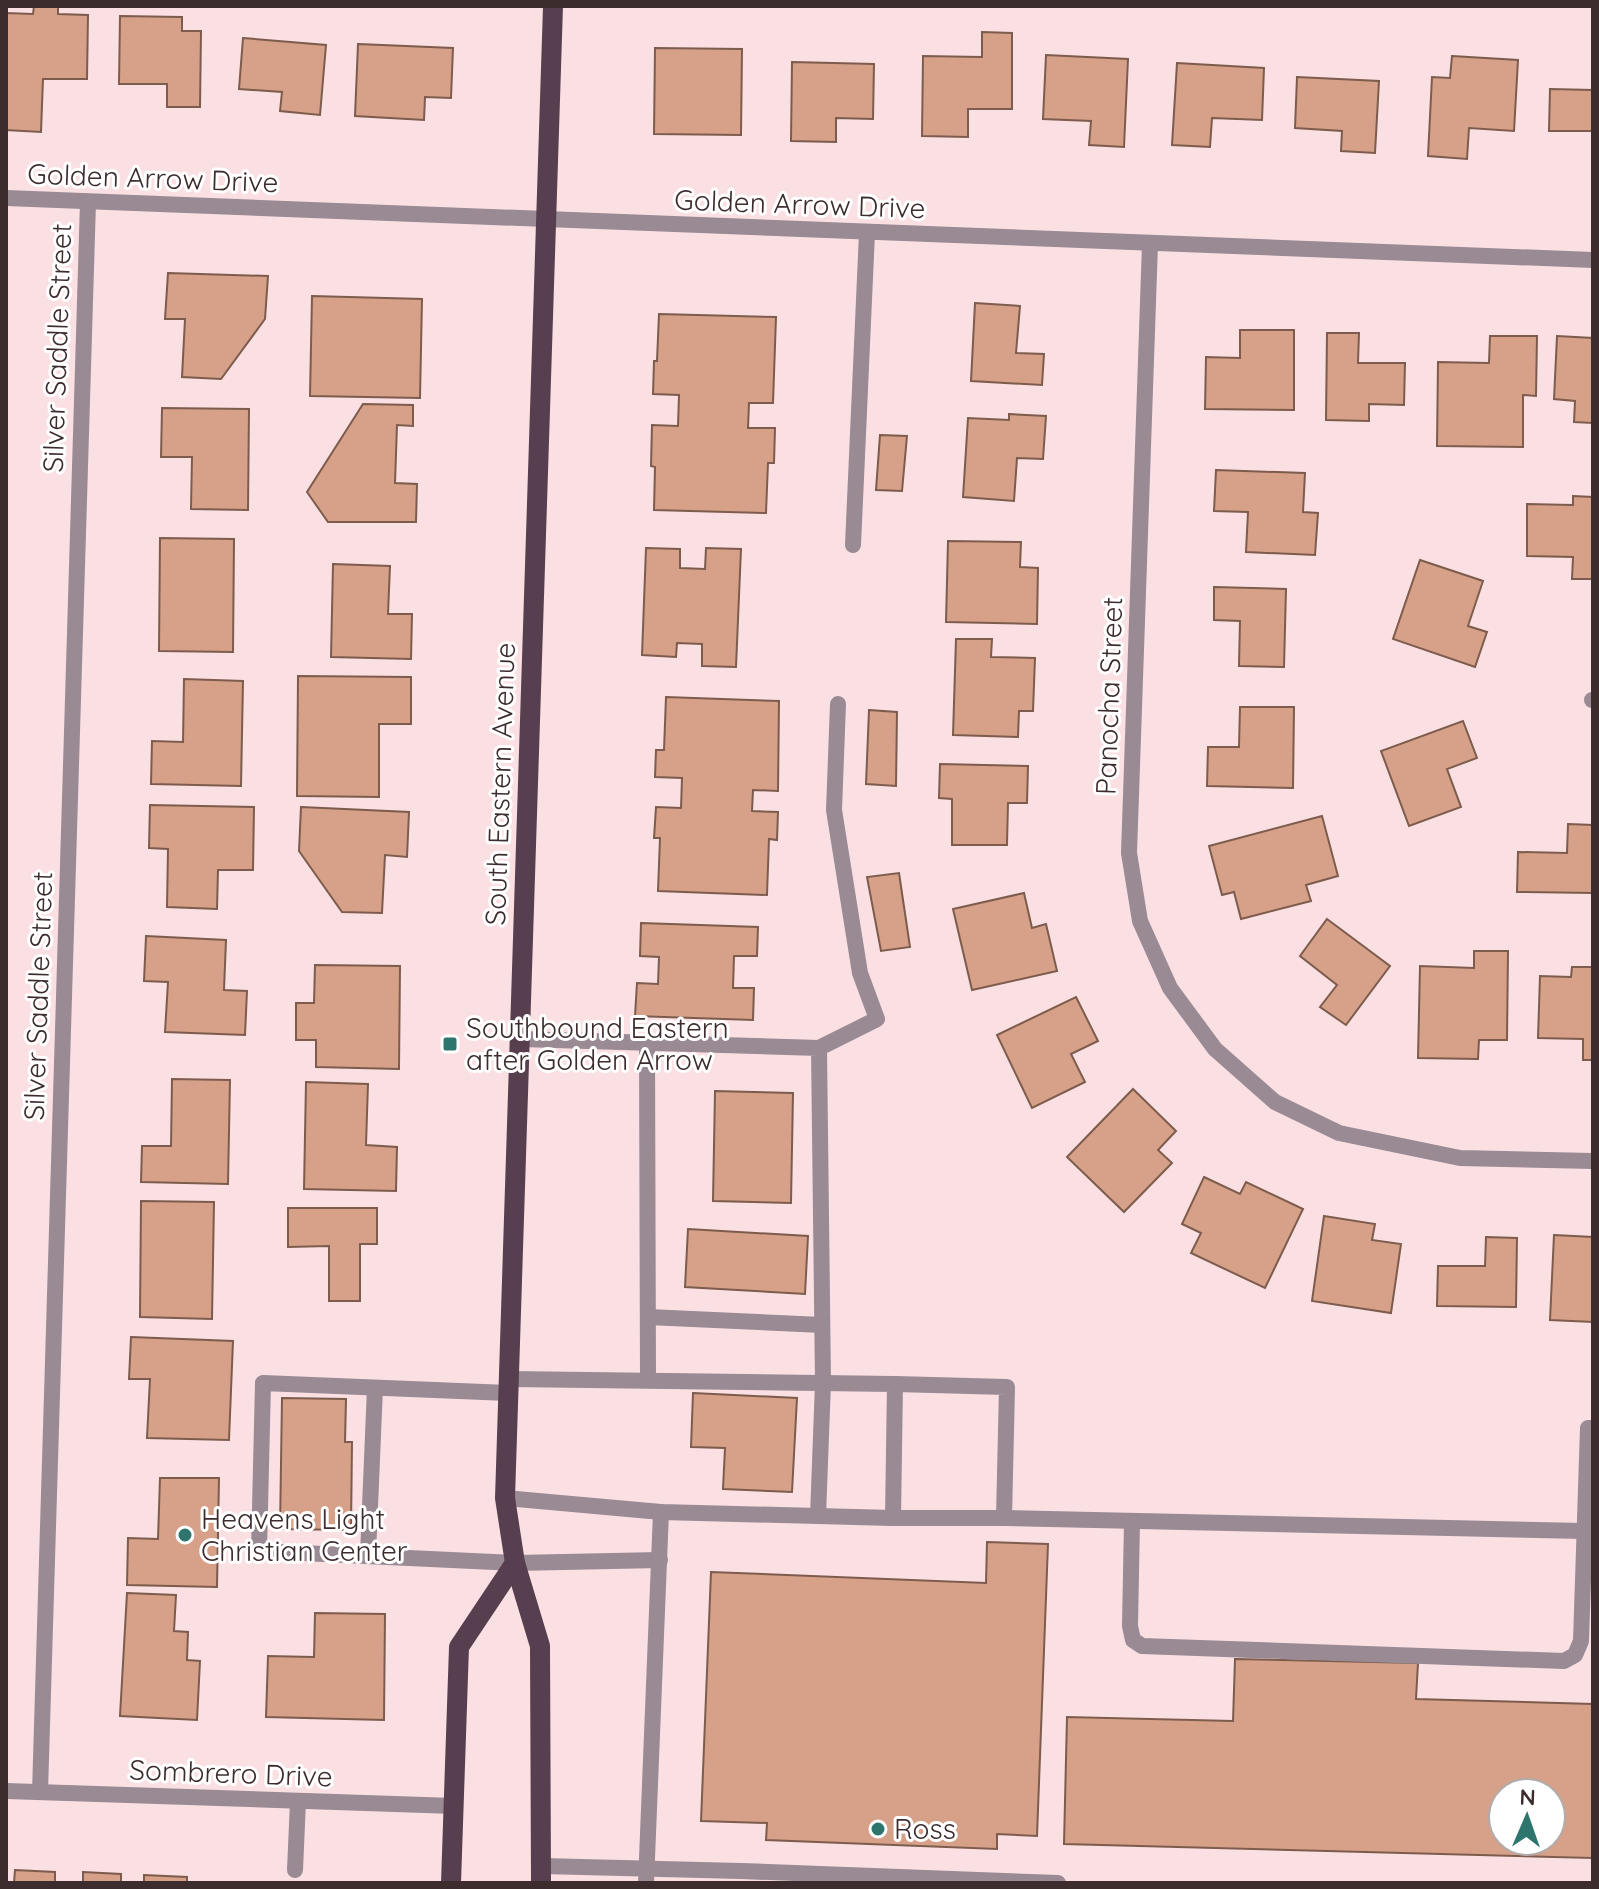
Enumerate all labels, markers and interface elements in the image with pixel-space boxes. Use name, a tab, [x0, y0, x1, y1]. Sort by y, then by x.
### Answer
street label: Golden Arrow Drive	[27, 156, 279, 199]
street label: Golden Arrow Drive	[674, 182, 926, 225]
street label: Silver Saddle Street	[35, 223, 78, 473]
street label: Panocha Street	[1088, 596, 1129, 796]
street label: South Eastern Avenue	[477, 642, 522, 926]
street label: Silver Saddle Street	[16, 871, 59, 1121]
place label: Southbound Eastern after Golden Arrow	[466, 1010, 729, 1077]
marker: Southbound Eastern after Golden Arrow	[441, 1035, 459, 1053]
place label: Heavens Light Christian Center	[201, 1501, 408, 1568]
marker: Heavens Light Christian Center	[176, 1526, 194, 1544]
street label: Sombrero Drive	[129, 1751, 333, 1794]
north arrow	[1487, 1777, 1567, 1857]
text: N	[1519, 1783, 1536, 1811]
place label: Ross	[894, 1811, 956, 1846]
marker: Ross	[869, 1820, 887, 1838]

